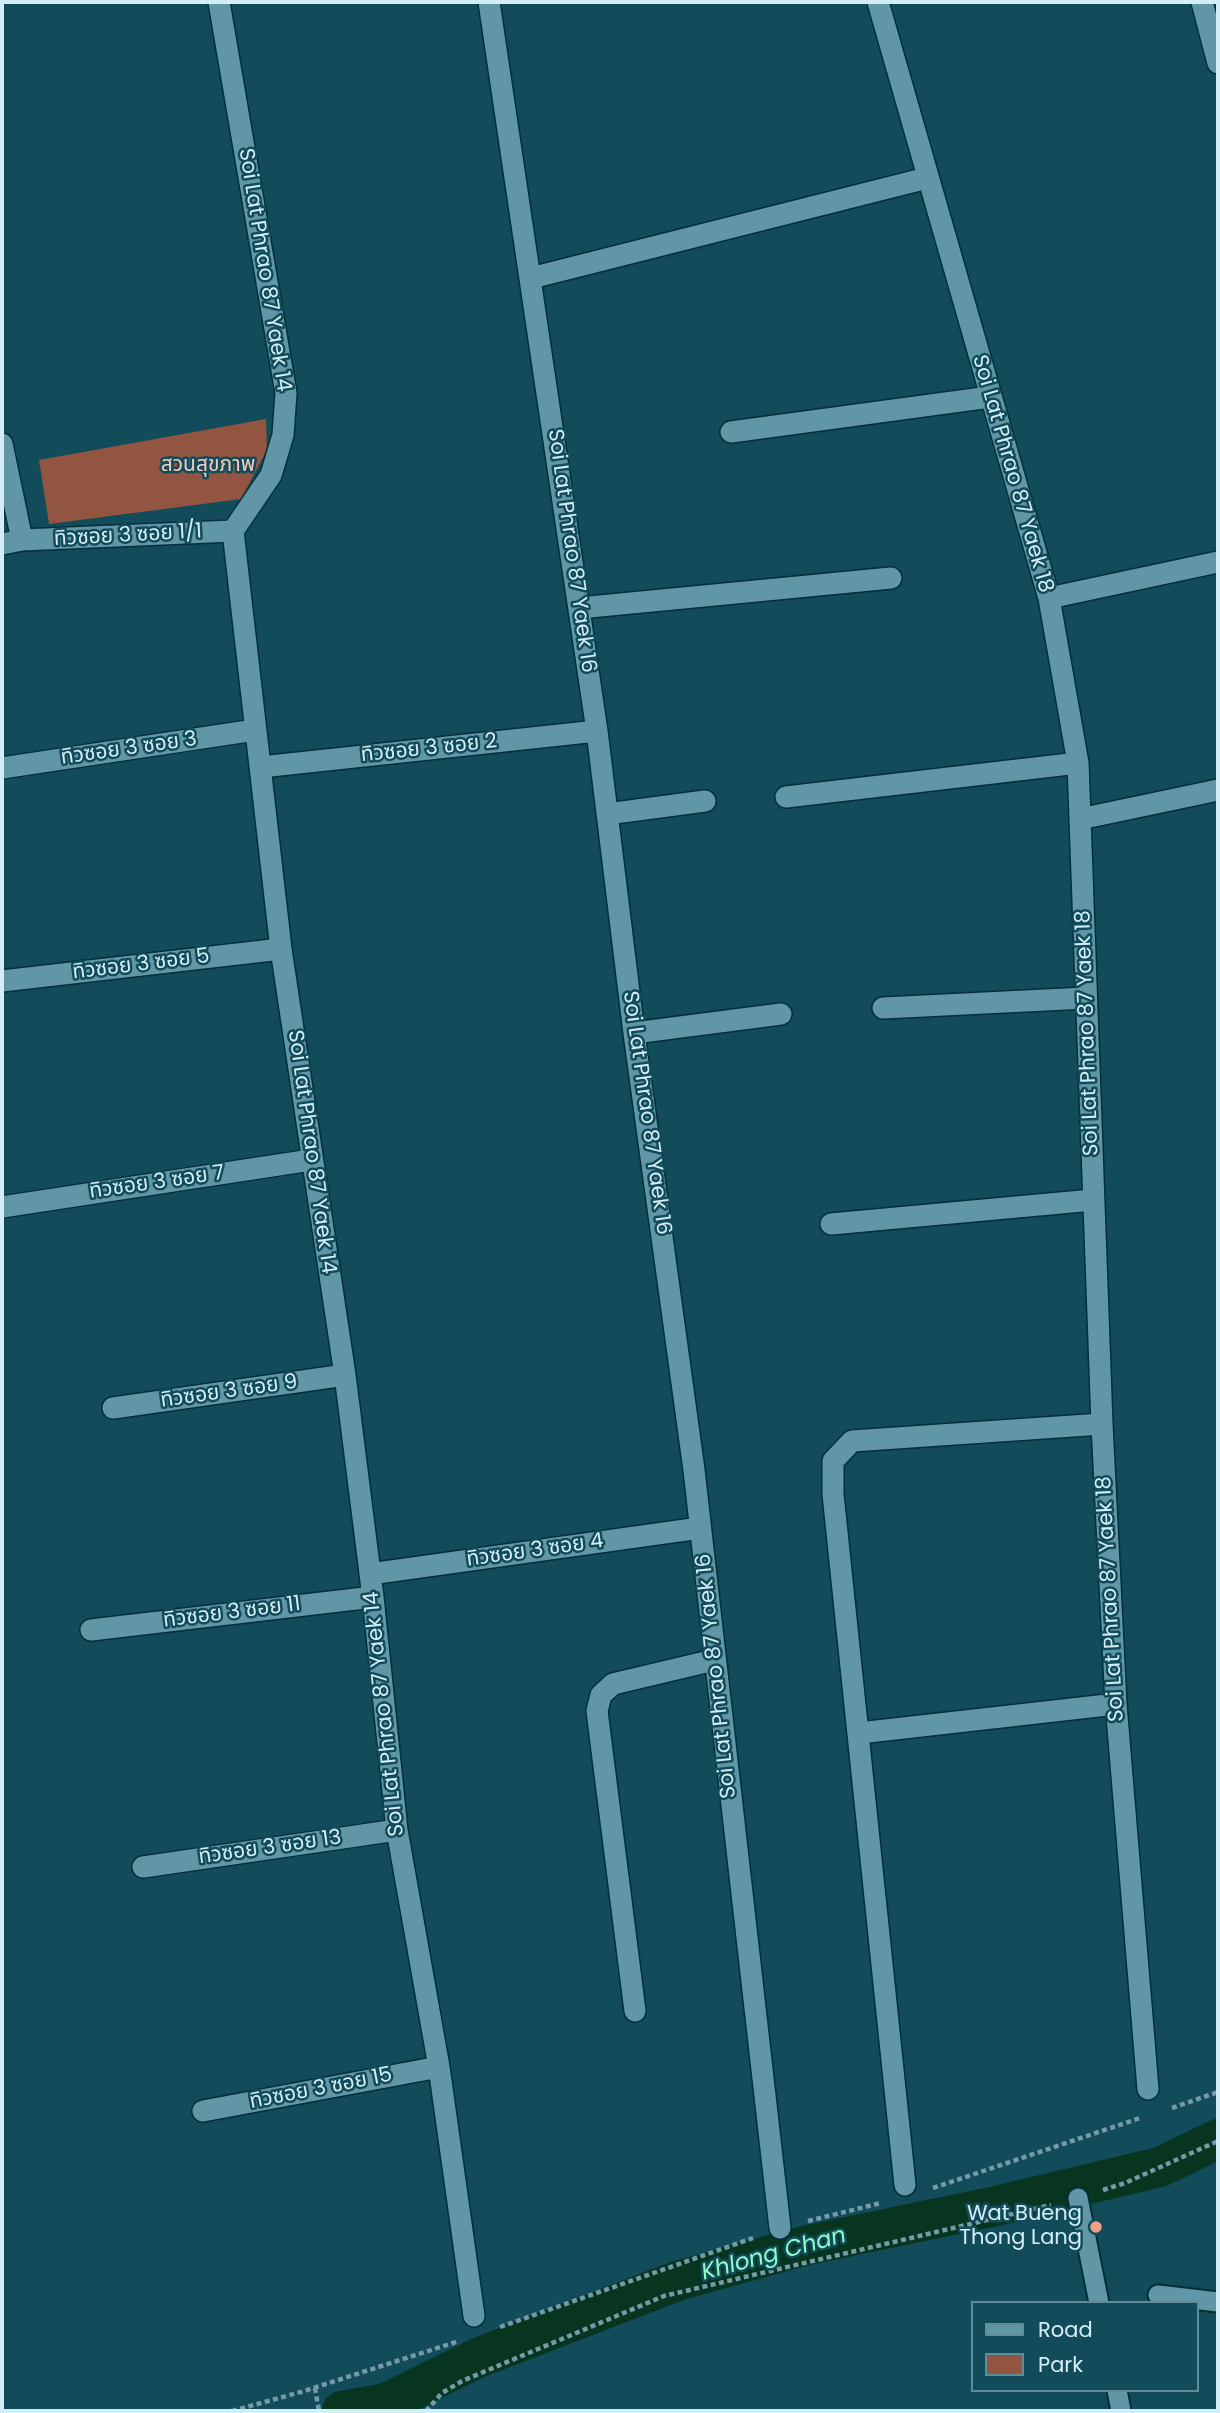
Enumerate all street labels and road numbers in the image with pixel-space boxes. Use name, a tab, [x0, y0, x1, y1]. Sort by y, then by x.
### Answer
street label: Soi Lat Phrao 87 Yaek 14	[232, 147, 296, 393]
street label: Soi Lat Phrao 87 Yaek 18	[966, 352, 1058, 596]
street label: Soi Lat Phrao 87 Yaek 16	[541, 427, 601, 675]
street label: ทิวซอย 3 ซอย 1/1	[53, 520, 203, 552]
street label: ทิวซอย 3 ซอย 3	[59, 727, 199, 771]
street label: ทิวซอย 3 ซอย 2	[360, 729, 498, 769]
street label: Soi Lat Phrao 87 Yaek 18	[1071, 910, 1105, 1156]
street label: ทิวซอย 3 ซอย 5	[71, 944, 211, 986]
street label: Soi Lat Phrao 87 Yaek 16	[616, 989, 676, 1237]
street label: Soi Lat Phrao 87 Yaek 14	[281, 1028, 341, 1276]
street label: ทิวซอย 3 ซอย 7	[88, 1161, 226, 1205]
street label: ทิวซอย 3 ซอย 9	[159, 1370, 299, 1414]
street label: Soi Lat Phrao 87 Yaek 18	[1092, 1476, 1130, 1722]
street label: ทิวซอย 3 ซอย 4	[465, 1529, 605, 1573]
street label: Soi Lat Phrao 87 Yaek 16	[692, 1552, 742, 1800]
street label: Soi Lat Phrao 87 Yaek 14	[360, 1590, 410, 1838]
street label: ทิวซอย 3 ซอย 11	[162, 1592, 302, 1634]
street label: ทิวซอย 3 ซอย 13	[197, 1826, 343, 1870]
street label: ทิวซอย 3 ซอย 15	[248, 2063, 394, 2115]

